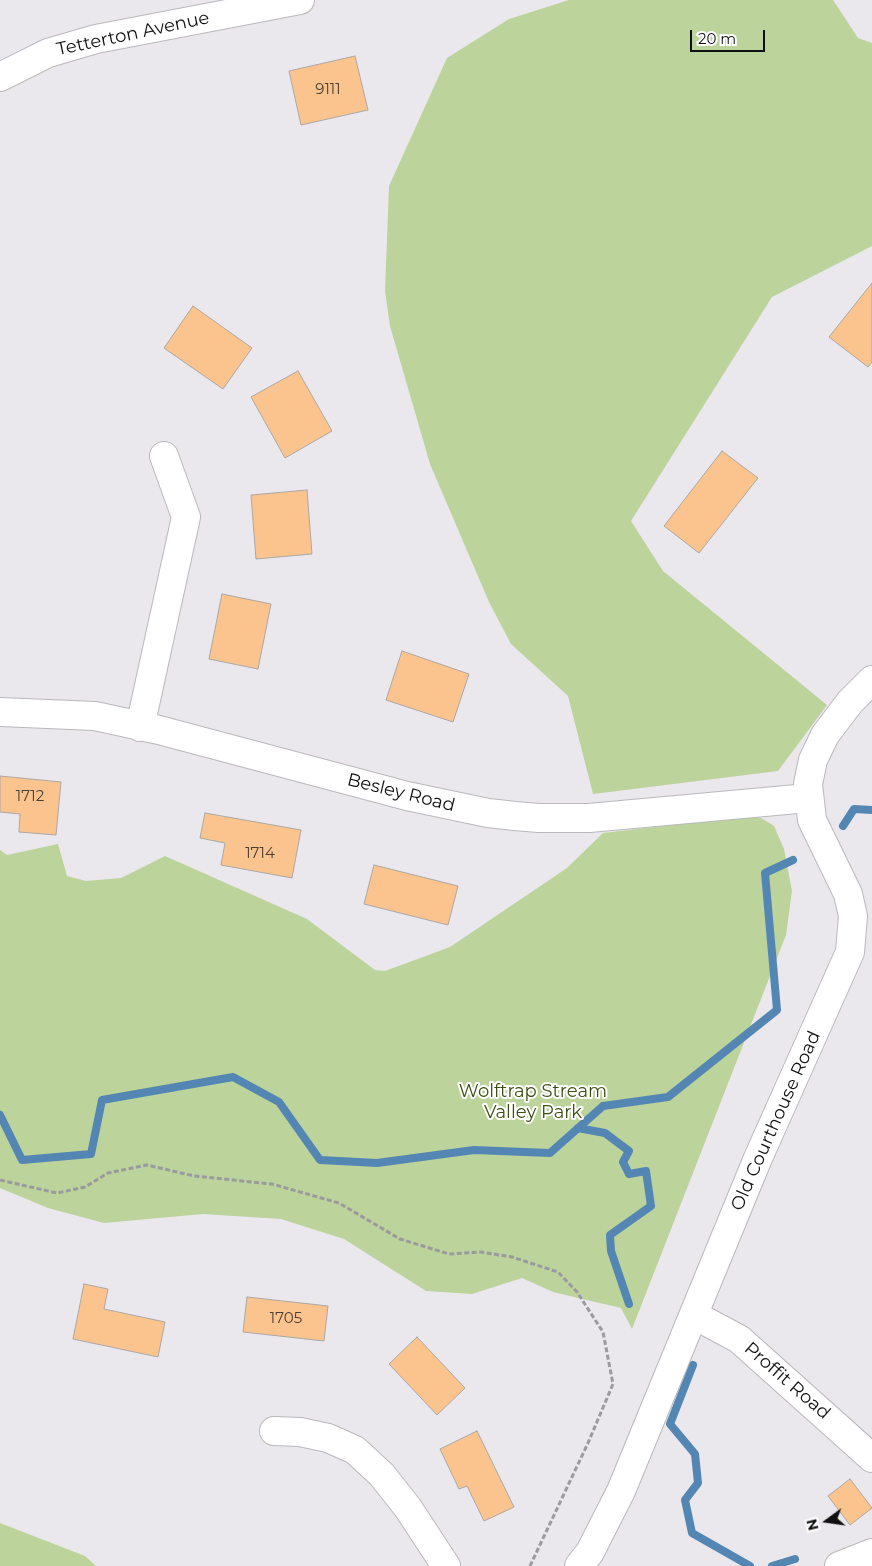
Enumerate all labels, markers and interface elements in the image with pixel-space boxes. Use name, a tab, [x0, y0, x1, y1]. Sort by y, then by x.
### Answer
street label: Tetterton Avenue	[55, 7, 211, 61]
scale bar	[692, 20, 767, 52]
text: 20 m	[698, 29, 736, 48]
house number: 9111	[315, 81, 341, 99]
street label: Besley Road	[345, 769, 457, 817]
house number: 1712	[16, 788, 44, 806]
house number: 1714	[245, 845, 275, 863]
street label: Old Courthouse Road	[727, 1028, 825, 1214]
park label: Wolftrap Stream Valley Park	[459, 1081, 607, 1124]
house number: 1705	[270, 1310, 302, 1328]
street label: Proffit Road	[740, 1338, 834, 1424]
north arrow	[802, 1496, 852, 1546]
text: N	[802, 1517, 823, 1532]

